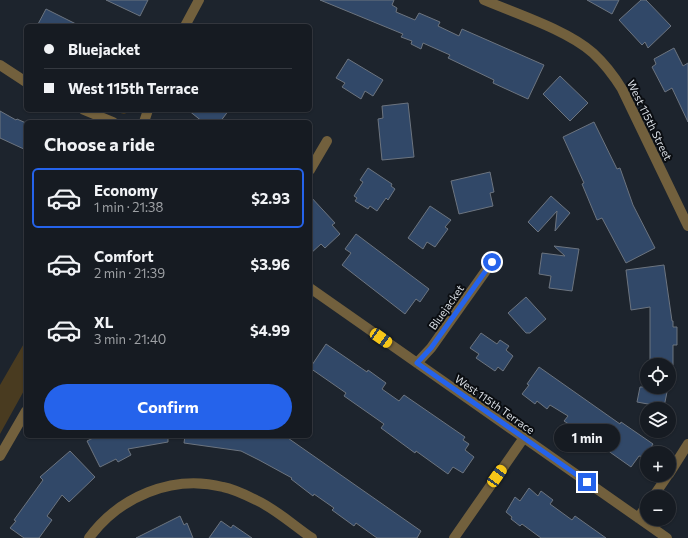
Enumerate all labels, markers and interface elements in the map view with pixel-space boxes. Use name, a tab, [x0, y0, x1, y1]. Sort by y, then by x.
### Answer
text: Bluejacket	[68, 40, 140, 58]
street label: West 115th Street	[625, 78, 675, 163]
text: West 115th Terrace	[68, 79, 199, 97]
text: Choose a ride	[44, 133, 155, 155]
icon: car	[46, 180, 82, 216]
text: Economy	[94, 181, 158, 199]
text: $2.93	[251, 189, 290, 207]
text: 1 min · 21:38	[94, 199, 163, 215]
icon: car	[46, 246, 82, 282]
text: Comfort	[94, 247, 154, 265]
route start	[483, 253, 501, 271]
text: $3.96	[251, 255, 290, 273]
text: 2 min · 21:39	[94, 265, 165, 281]
street label: Bluejacket	[426, 282, 466, 332]
icon: car	[46, 312, 82, 348]
text: XL	[94, 313, 113, 331]
text: $4.99	[250, 321, 290, 339]
car	[368, 326, 394, 350]
text: 3 min · 21:40	[94, 331, 166, 347]
map controls	[640, 358, 676, 526]
button: locate	[640, 358, 676, 394]
street label: West 115th Terrace	[453, 372, 537, 436]
button: Confirm	[44, 384, 292, 430]
button: layers	[640, 402, 676, 438]
callout: 1 min	[554, 424, 620, 452]
text: 1 min	[572, 430, 602, 446]
button: +	[640, 446, 676, 482]
car	[485, 463, 509, 489]
route end	[578, 473, 596, 491]
button: −	[640, 490, 676, 526]

